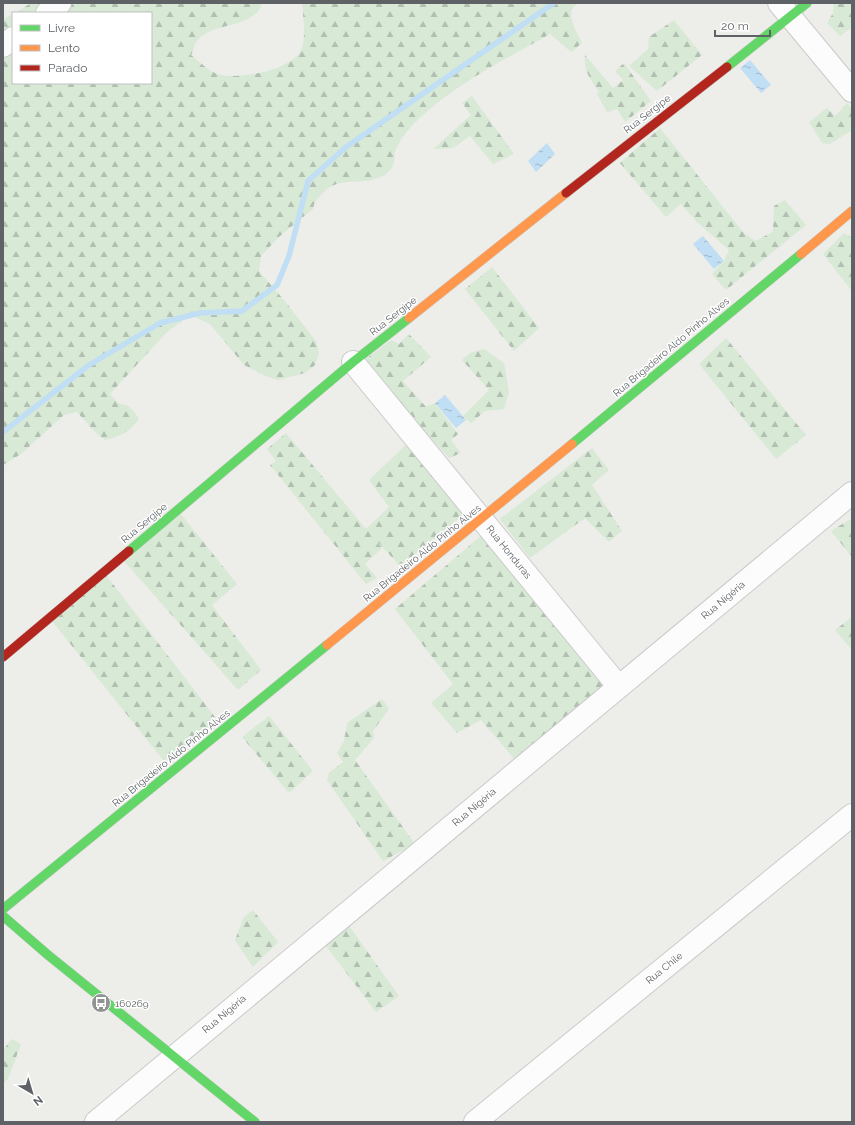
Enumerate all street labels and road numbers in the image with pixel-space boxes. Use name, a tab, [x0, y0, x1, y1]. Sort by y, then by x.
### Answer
street label: Rua Sergipe	[622, 92, 673, 136]
street label: Rua Sergipe	[368, 294, 419, 338]
street label: Rua Brigadeiro Aldo Pinho Alves	[611, 295, 731, 399]
street label: Rua Sergipe	[119, 501, 169, 545]
street label: Rua Brigadeiro Aldo Pinho Alves	[361, 502, 483, 604]
street label: Rua Honduras	[484, 523, 534, 581]
street label: Rua Nigéria	[699, 579, 747, 621]
street label: Rua Brigadeiro Aldo Pinho Alves	[110, 707, 232, 809]
street label: Rua Nigéria	[450, 786, 498, 828]
street label: Rua Chile	[643, 950, 685, 986]
street label: Rua Nigéria	[200, 993, 248, 1035]

